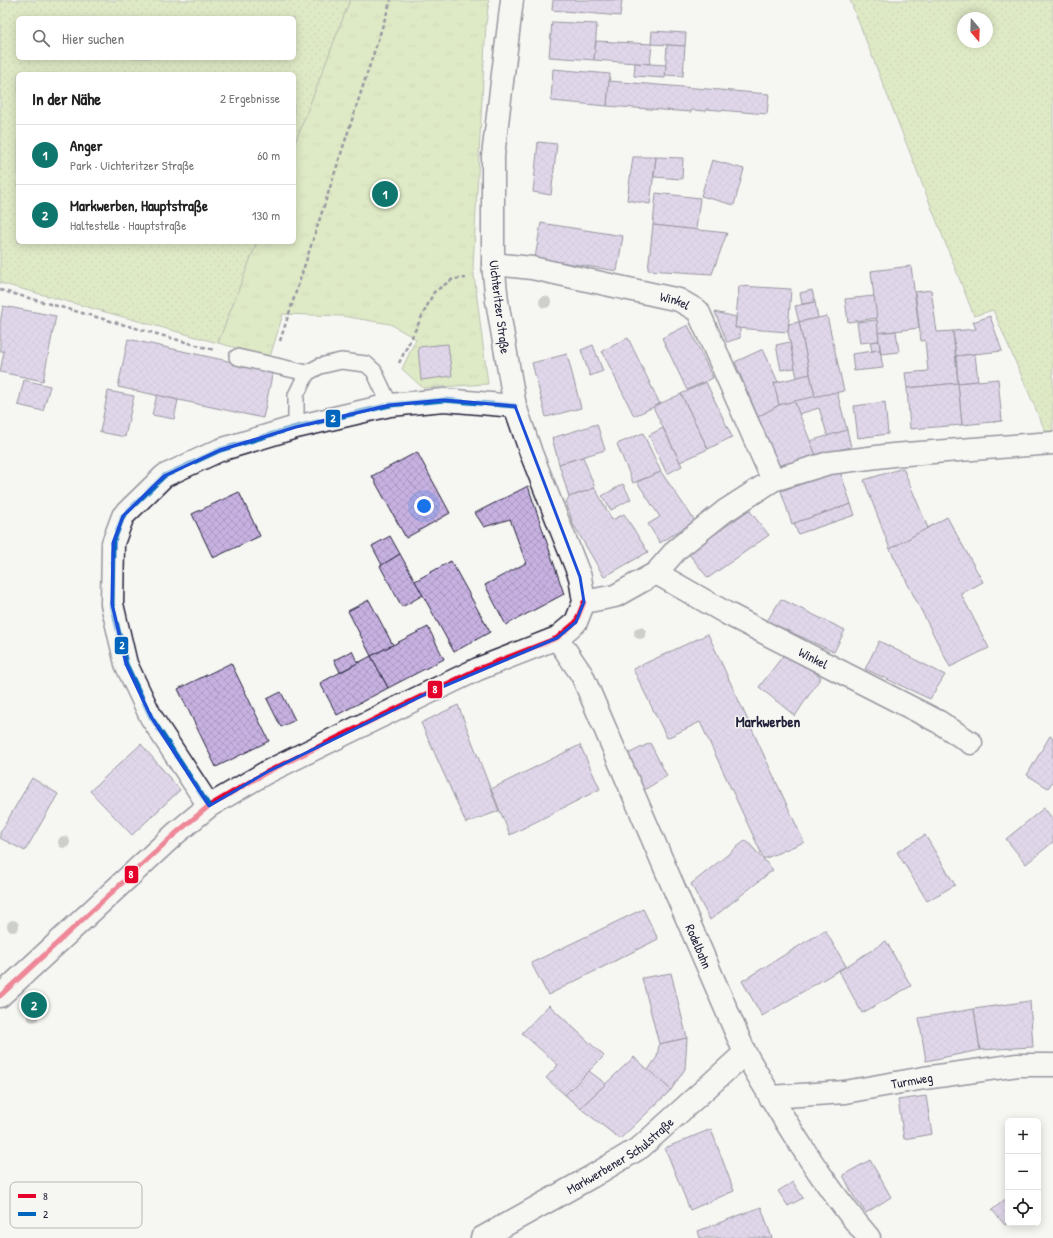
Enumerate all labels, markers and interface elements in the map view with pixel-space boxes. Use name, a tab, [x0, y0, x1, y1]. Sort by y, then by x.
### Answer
north arrow	[957, 12, 993, 48]
search box	[16, 16, 296, 60]
icon: search	[30, 27, 52, 49]
text: Hier suchen	[62, 28, 124, 49]
text: In der Nähe	[32, 87, 101, 110]
text: 2 Ergebnisse	[220, 89, 280, 107]
text: Anger	[70, 135, 103, 156]
text: 1	[43, 146, 47, 164]
text: 60 m	[257, 146, 280, 164]
text: Park · Uichteritzer Straße	[70, 156, 194, 174]
pin: 1	[372, 179, 398, 209]
text: Markwerben, Hauptstraße	[70, 195, 208, 216]
text: 2	[42, 206, 48, 224]
text: 130 m	[252, 206, 280, 224]
text: Haltestelle · Hauptstraße	[70, 216, 186, 234]
street label: Uichteritzer Straße	[485, 259, 515, 355]
street label: Winkel	[658, 287, 694, 314]
line badge: 2	[325, 409, 341, 428]
text: 2	[330, 411, 336, 425]
your location	[414, 496, 434, 516]
line badge: 2	[114, 636, 129, 655]
text: 2	[119, 638, 125, 652]
street label: Winkel	[796, 643, 832, 673]
line badge: 8	[427, 680, 443, 699]
text: 8	[433, 682, 438, 696]
district label: Markwerben	[736, 711, 800, 732]
line badge: 8	[124, 865, 139, 884]
text: 8	[129, 867, 134, 881]
street label: Rodelbahn	[681, 921, 717, 971]
pin: 2	[21, 990, 47, 1020]
street label: Turmweg	[889, 1068, 934, 1093]
street label: Markwerbener Schulstraße	[563, 1113, 677, 1198]
map controls	[1005, 1118, 1041, 1226]
button: +	[1005, 1118, 1041, 1154]
button: −	[1005, 1154, 1041, 1190]
legend	[10, 1182, 142, 1228]
text: 8	[43, 1189, 48, 1203]
button: locate	[1005, 1190, 1041, 1226]
text: 2	[43, 1207, 48, 1221]

